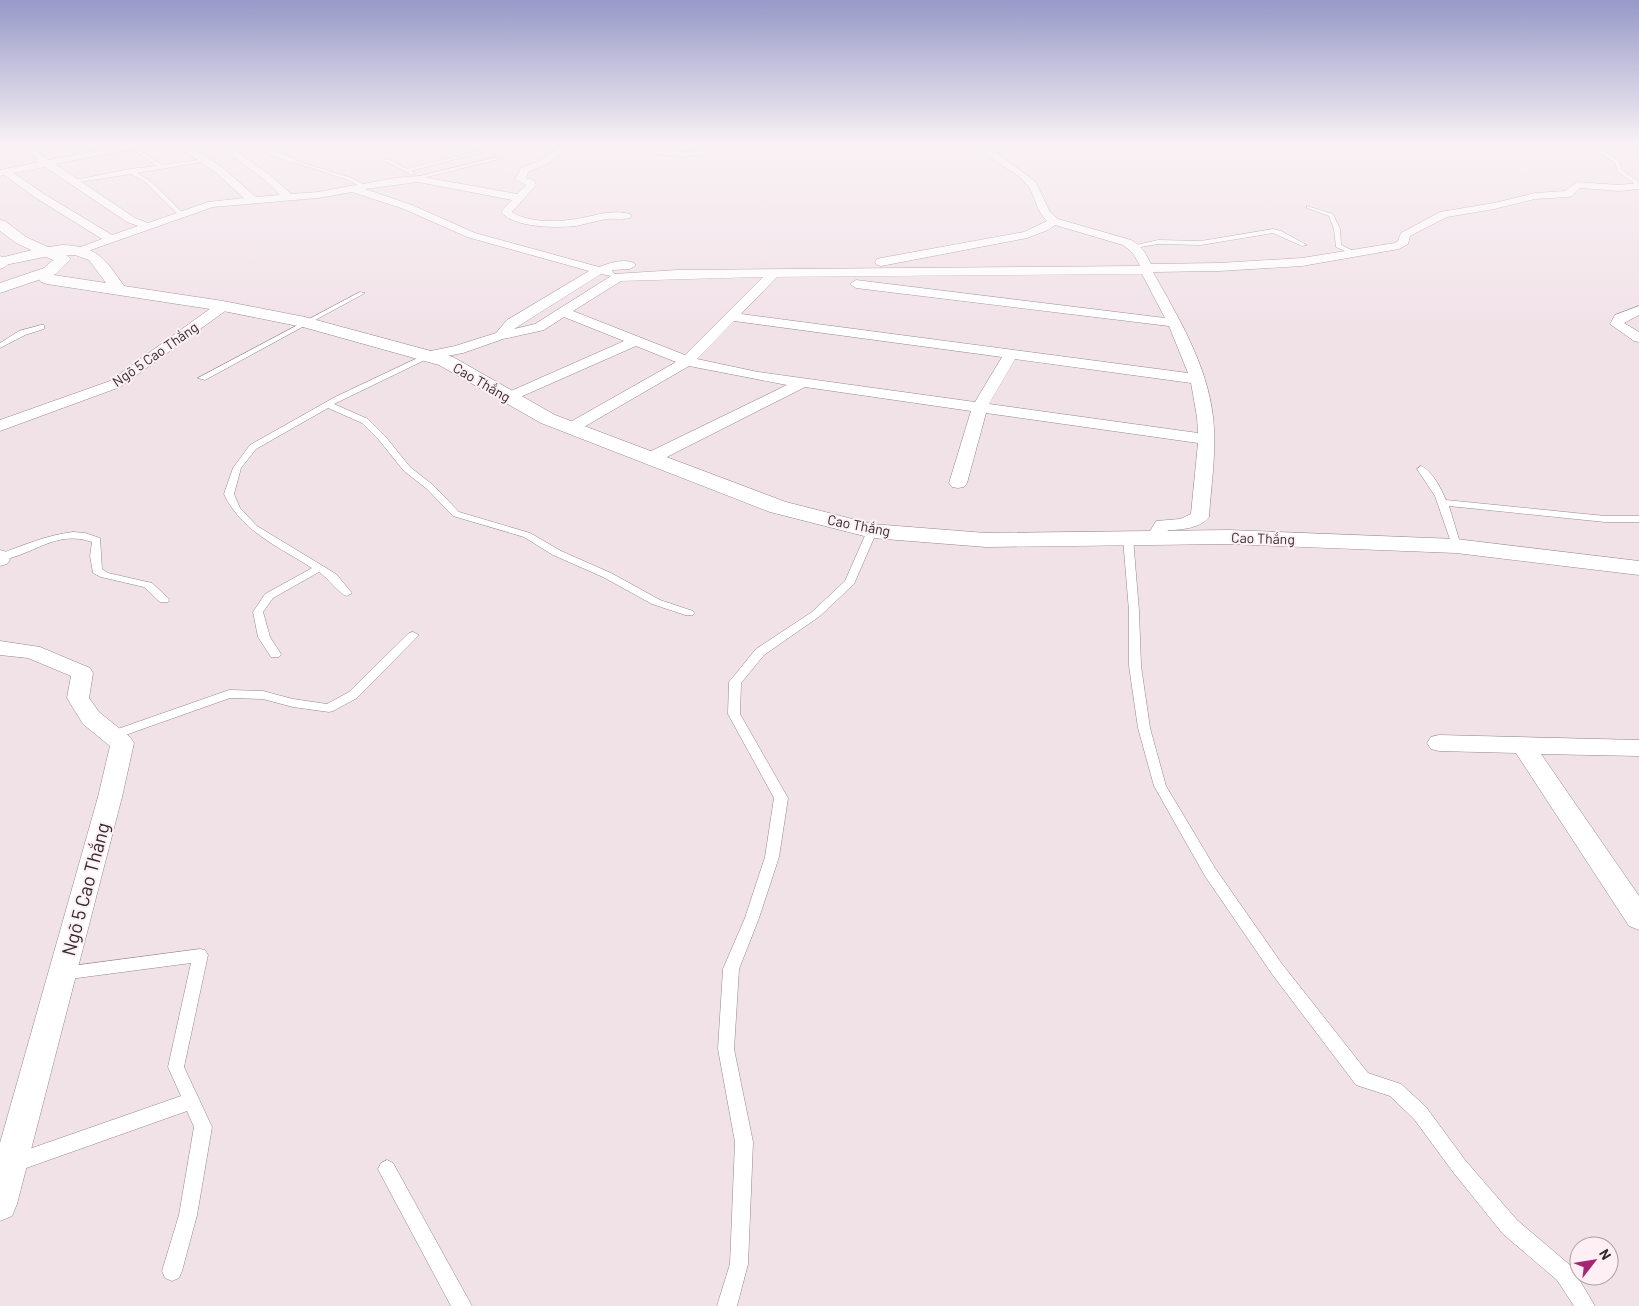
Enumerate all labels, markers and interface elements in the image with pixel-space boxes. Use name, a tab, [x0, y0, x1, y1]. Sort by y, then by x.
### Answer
street label: Ngõ 5 Cao Thắng	[109, 318, 201, 390]
street label: Cao Thắng	[450, 359, 514, 405]
street label: Cao Thắng	[826, 511, 892, 539]
street label: Cao Thắng	[1231, 528, 1295, 548]
street label: Ngõ 5 Cao Thắng	[56, 820, 114, 958]
north arrow	[1569, 1236, 1619, 1286]
text: N	[1596, 1246, 1615, 1262]

